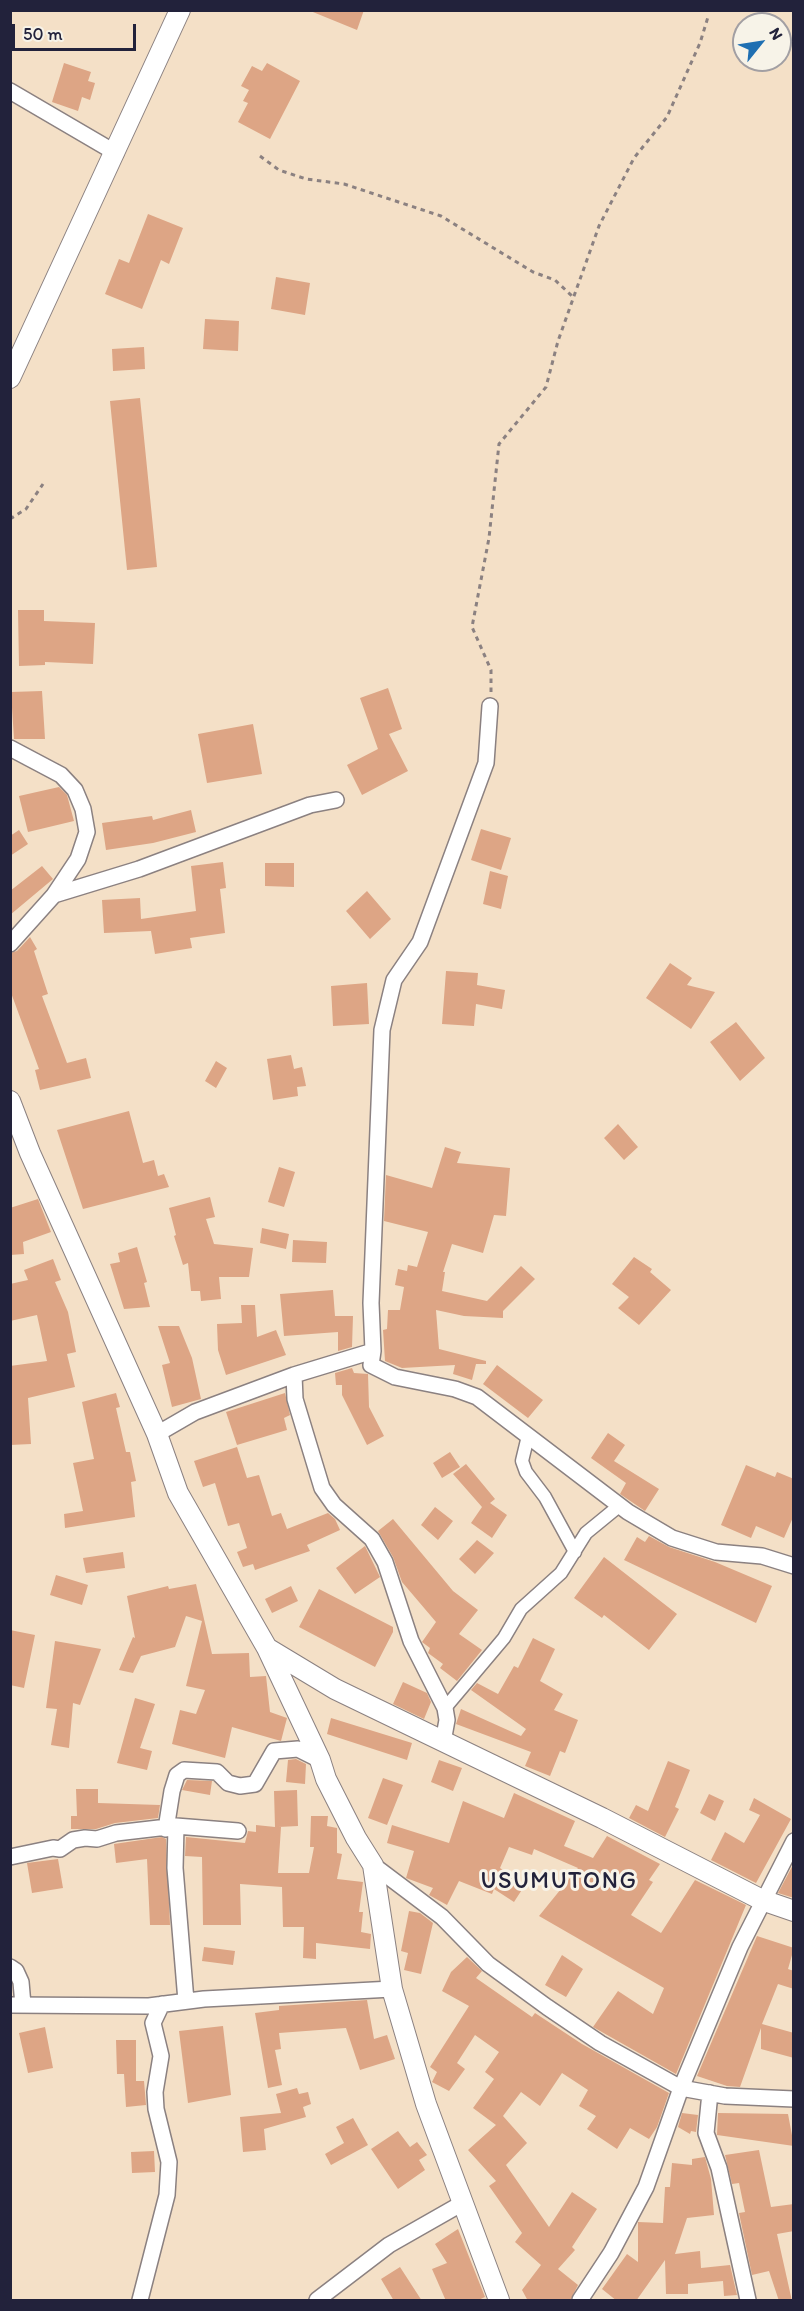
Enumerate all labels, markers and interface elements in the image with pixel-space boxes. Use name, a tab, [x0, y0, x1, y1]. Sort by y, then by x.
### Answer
scale bar	[15, 12, 140, 50]
north arrow	[732, 12, 792, 72]
text: 50 m	[23, 23, 63, 45]
text: N	[765, 24, 787, 43]
district label: USUMUTONG	[480, 1868, 638, 1896]

